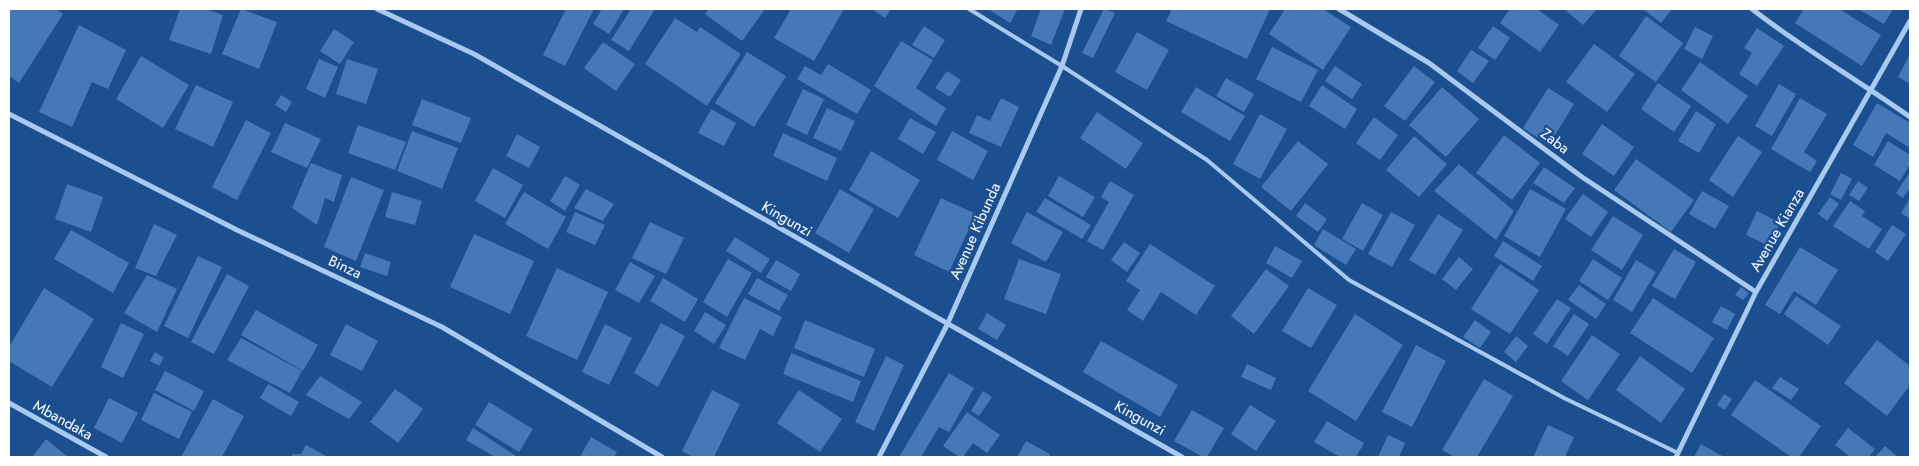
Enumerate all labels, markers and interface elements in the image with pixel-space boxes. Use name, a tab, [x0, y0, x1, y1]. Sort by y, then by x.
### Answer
street label: Zaba	[1536, 123, 1574, 159]
street label: Avenue Kibunda	[944, 179, 1006, 283]
street label: Avenue Kianza	[1744, 184, 1810, 276]
street label: Kingunzi	[758, 196, 816, 242]
street label: Binza	[325, 250, 365, 284]
street label: Mbandaka	[29, 395, 97, 445]
street label: Kingunzi	[1110, 395, 1170, 441]

